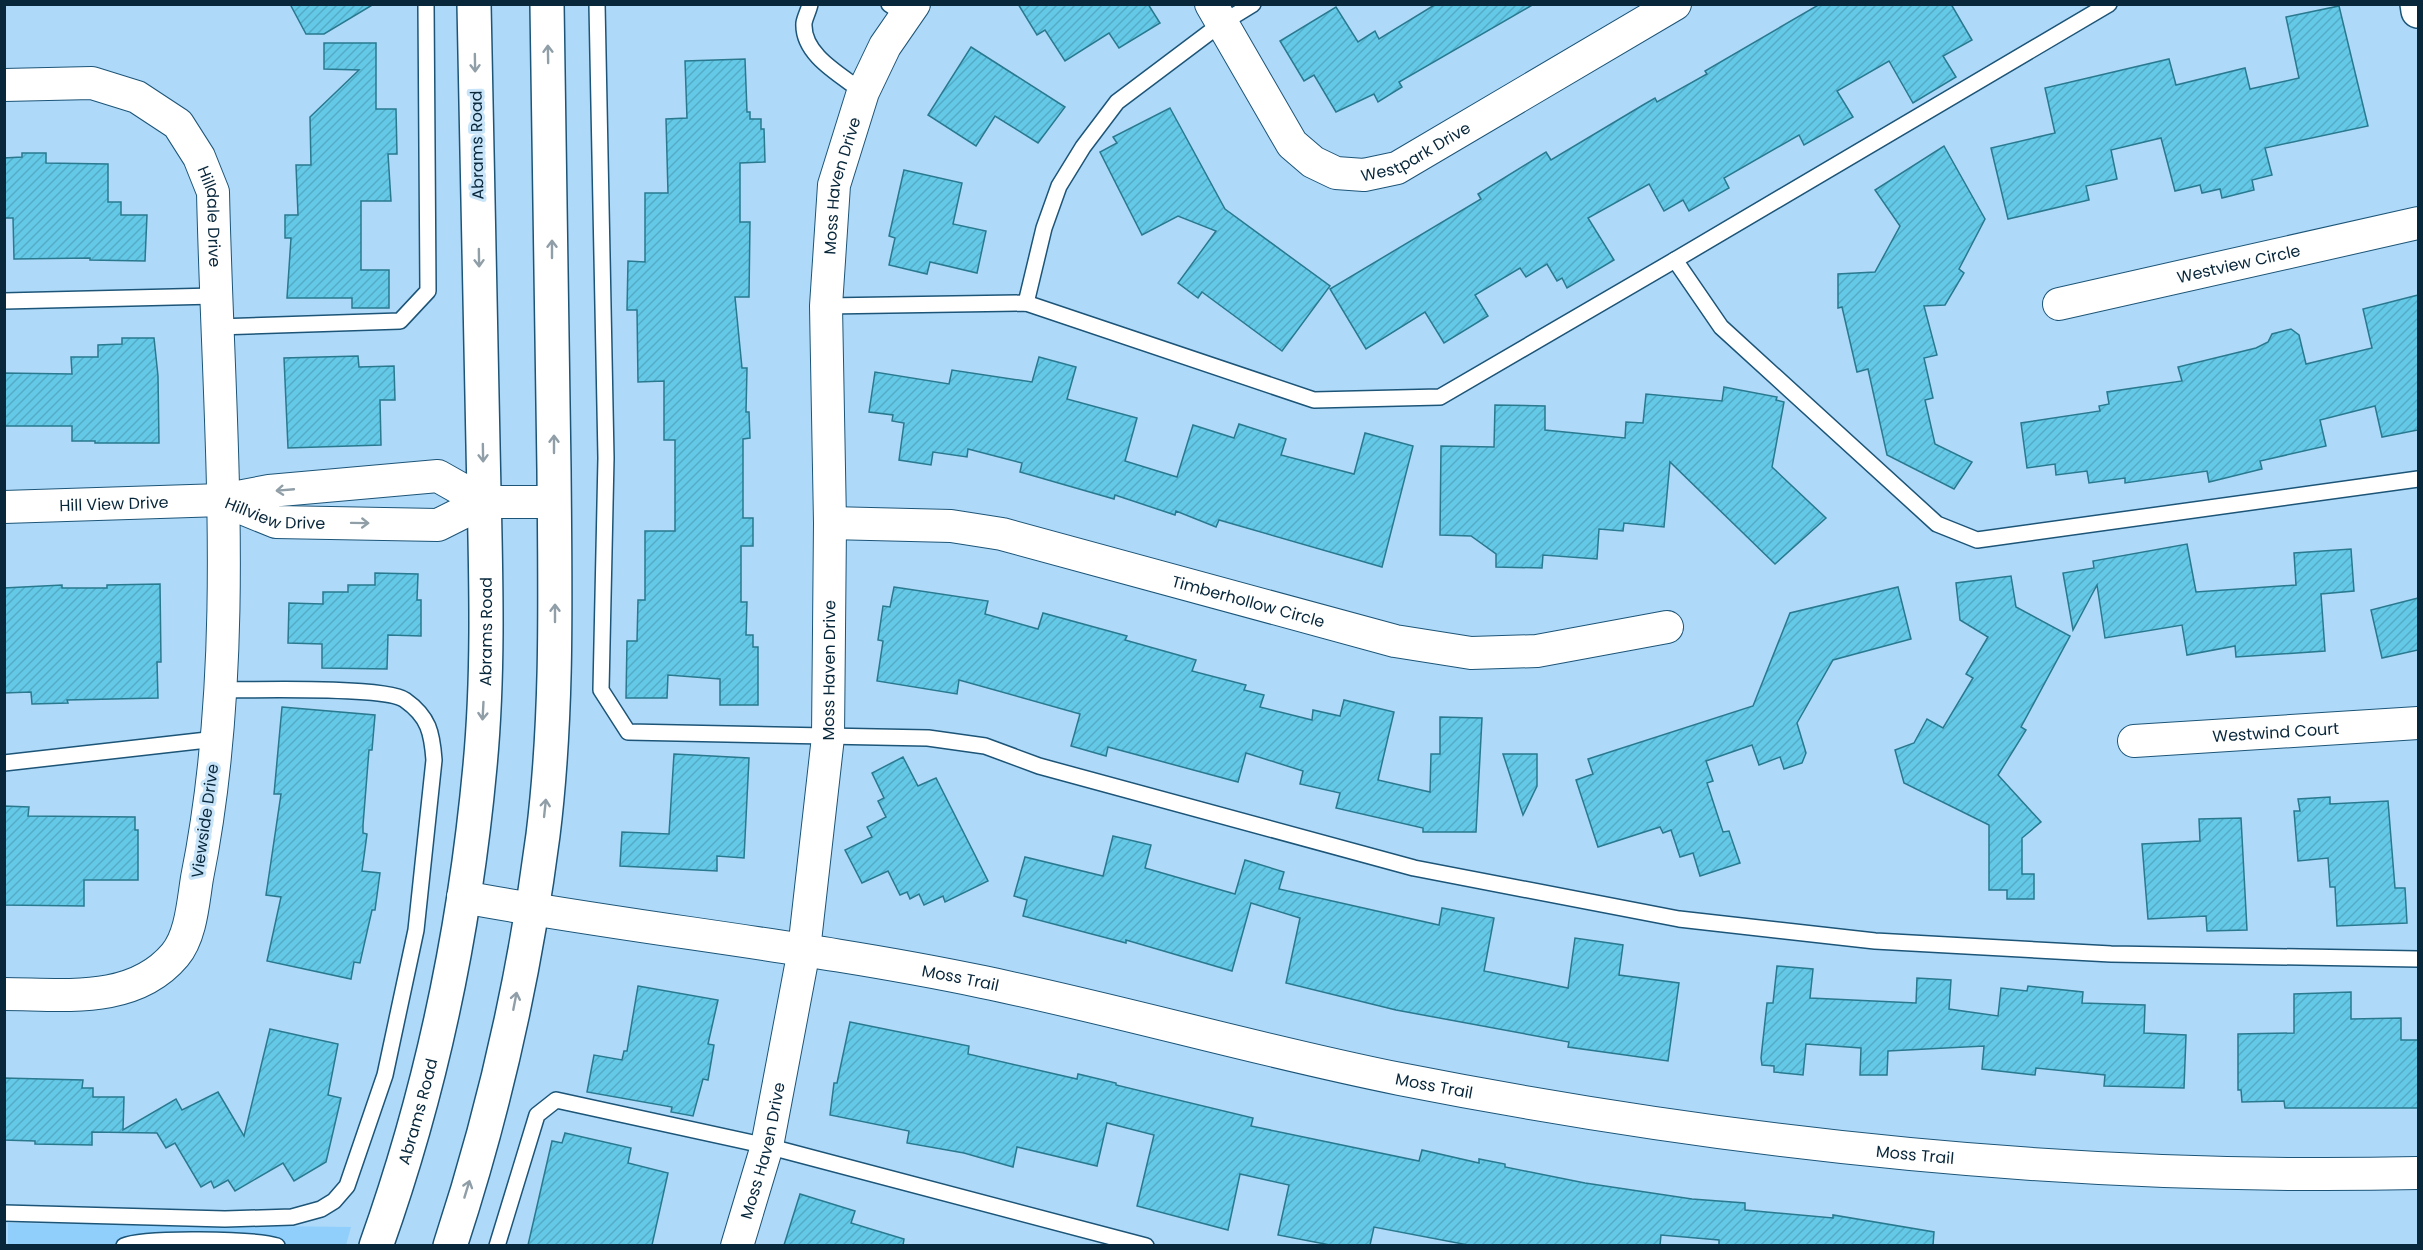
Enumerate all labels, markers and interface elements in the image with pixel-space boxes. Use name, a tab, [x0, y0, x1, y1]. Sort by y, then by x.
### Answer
one-way arrow	[542, 44, 554, 64]
one-way arrow	[469, 52, 481, 72]
street label: Abrams Road	[465, 90, 489, 200]
street label: Moss Haven Drive	[818, 114, 866, 255]
street label: Westpark Drive	[1359, 116, 1475, 187]
street label: Hilldale Drive	[192, 162, 227, 268]
street label: Westview Circle	[2175, 238, 2302, 289]
one-way arrow	[546, 239, 558, 259]
one-way arrow	[473, 247, 485, 267]
one-way arrow	[548, 434, 560, 454]
one-way arrow	[477, 442, 489, 462]
one-way arrow	[276, 485, 296, 496]
street label: Hill View Drive	[59, 490, 169, 517]
street label: Hillview Drive	[222, 491, 326, 535]
one-way arrow	[350, 518, 370, 529]
street label: Timberhollow Circle	[1169, 569, 1328, 633]
street label: Abrams Road	[473, 577, 498, 687]
street label: Moss Haven Drive	[816, 600, 841, 741]
one-way arrow	[549, 603, 561, 623]
one-way arrow	[477, 700, 488, 720]
street label: Westwind Court	[2212, 717, 2340, 748]
street label: Viewside Drive	[186, 762, 224, 880]
one-way arrow	[540, 799, 551, 818]
street label: Moss Trail	[920, 959, 1001, 997]
one-way arrow	[510, 991, 521, 1011]
street label: Abrams Road	[392, 1056, 443, 1167]
street label: Moss Trail	[1394, 1067, 1475, 1104]
street label: Moss Haven Drive	[734, 1080, 790, 1222]
street label: Moss Trail	[1875, 1139, 1955, 1169]
one-way arrow	[462, 1180, 473, 1199]

